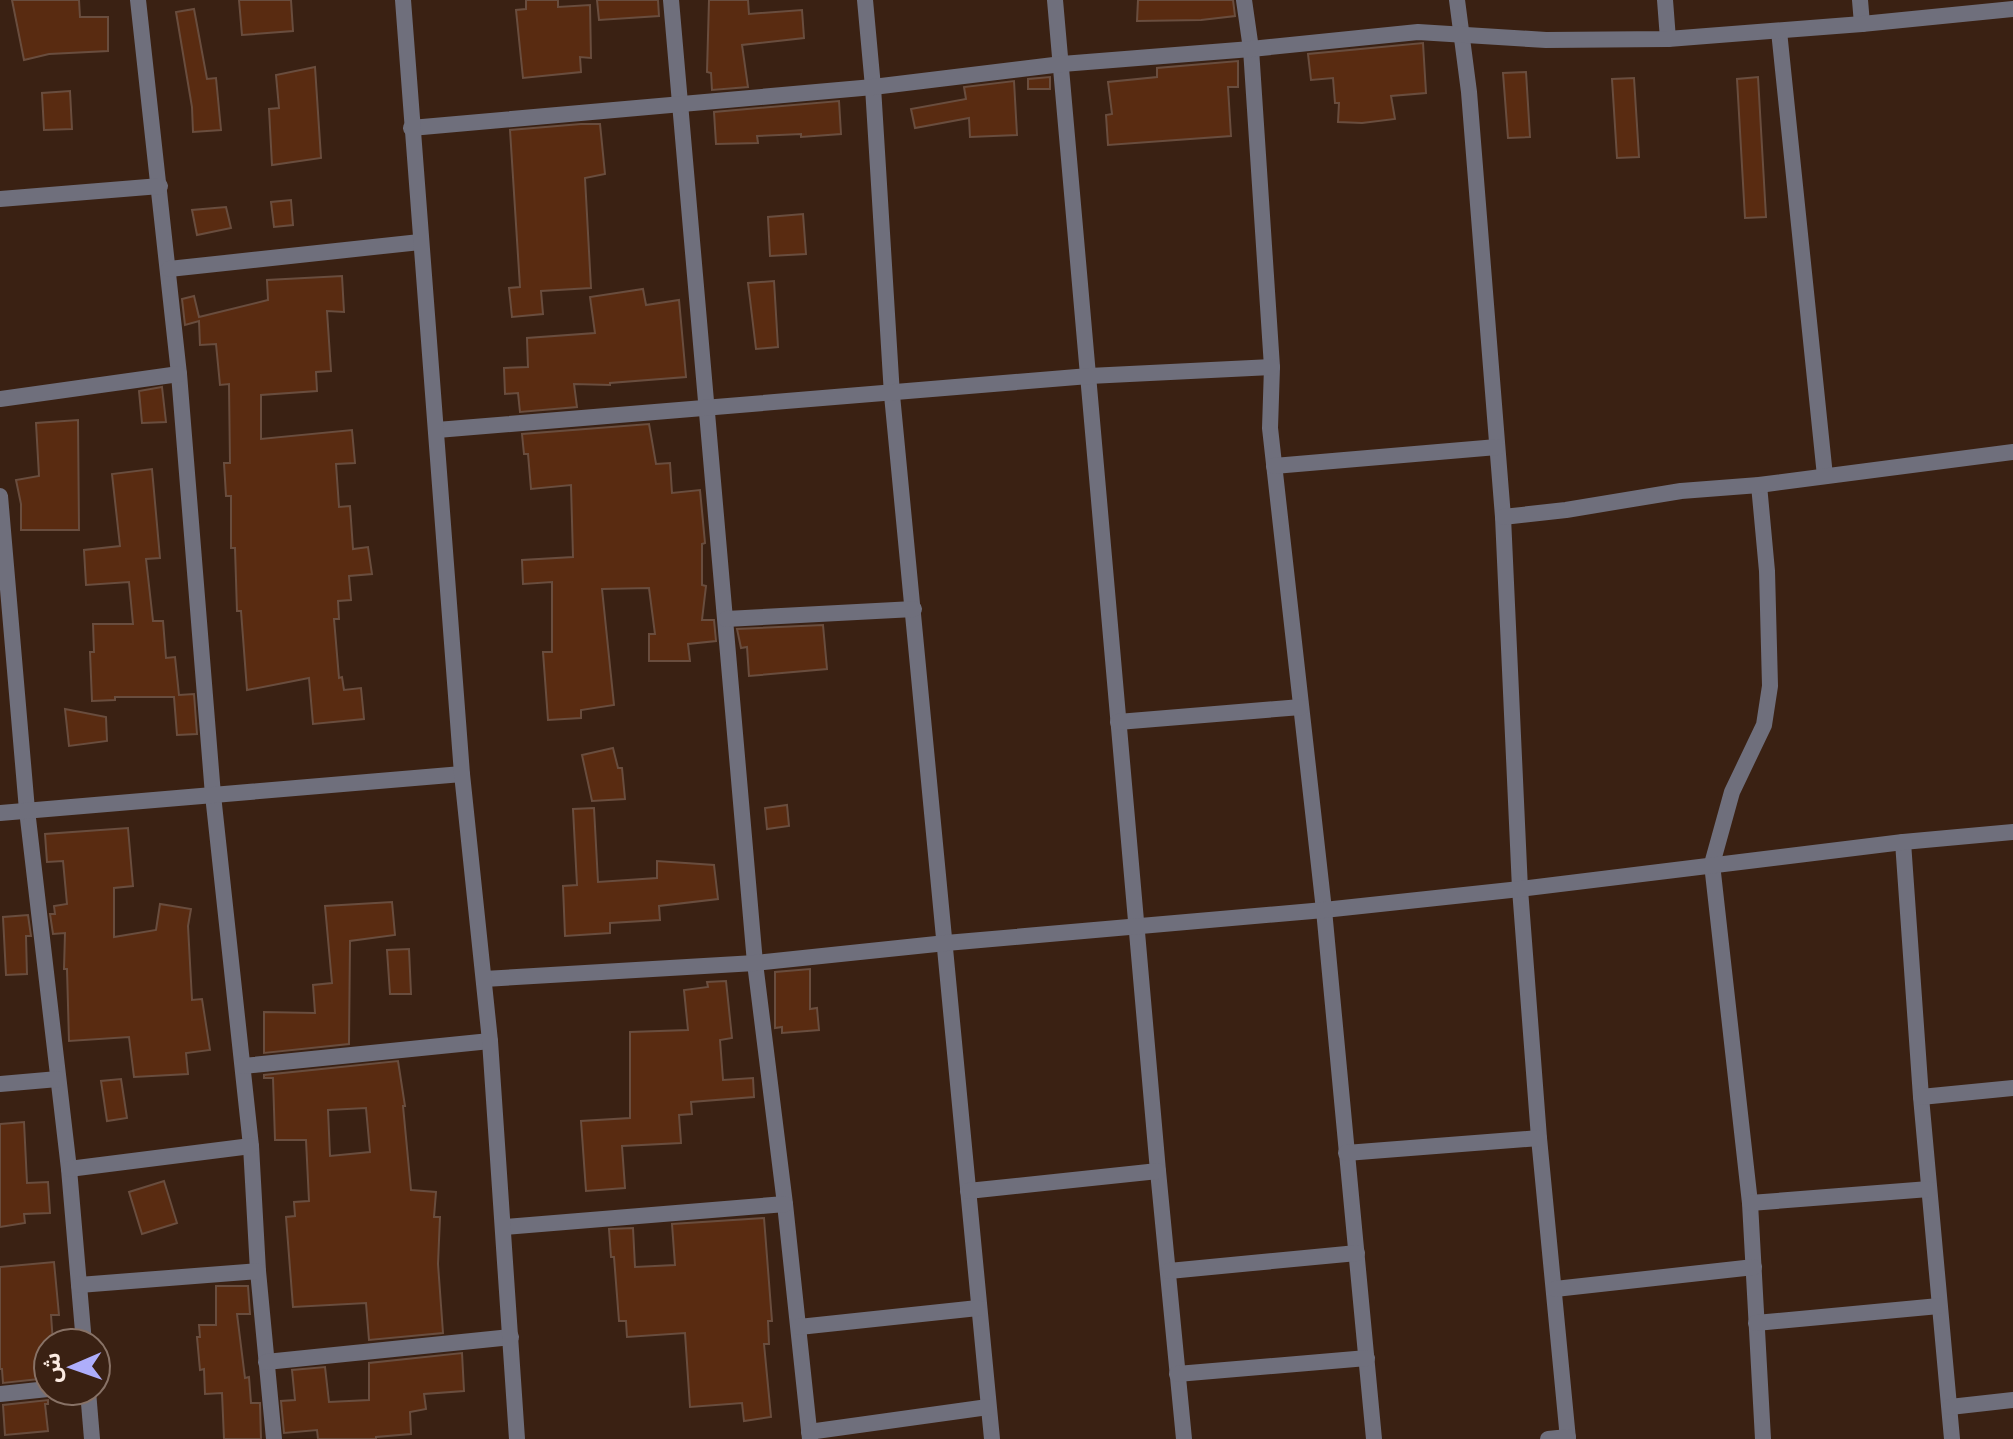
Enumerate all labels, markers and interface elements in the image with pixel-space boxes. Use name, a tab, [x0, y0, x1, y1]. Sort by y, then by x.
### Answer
north arrow	[32, 1327, 112, 1407]
text: ش	[36, 1352, 68, 1383]

